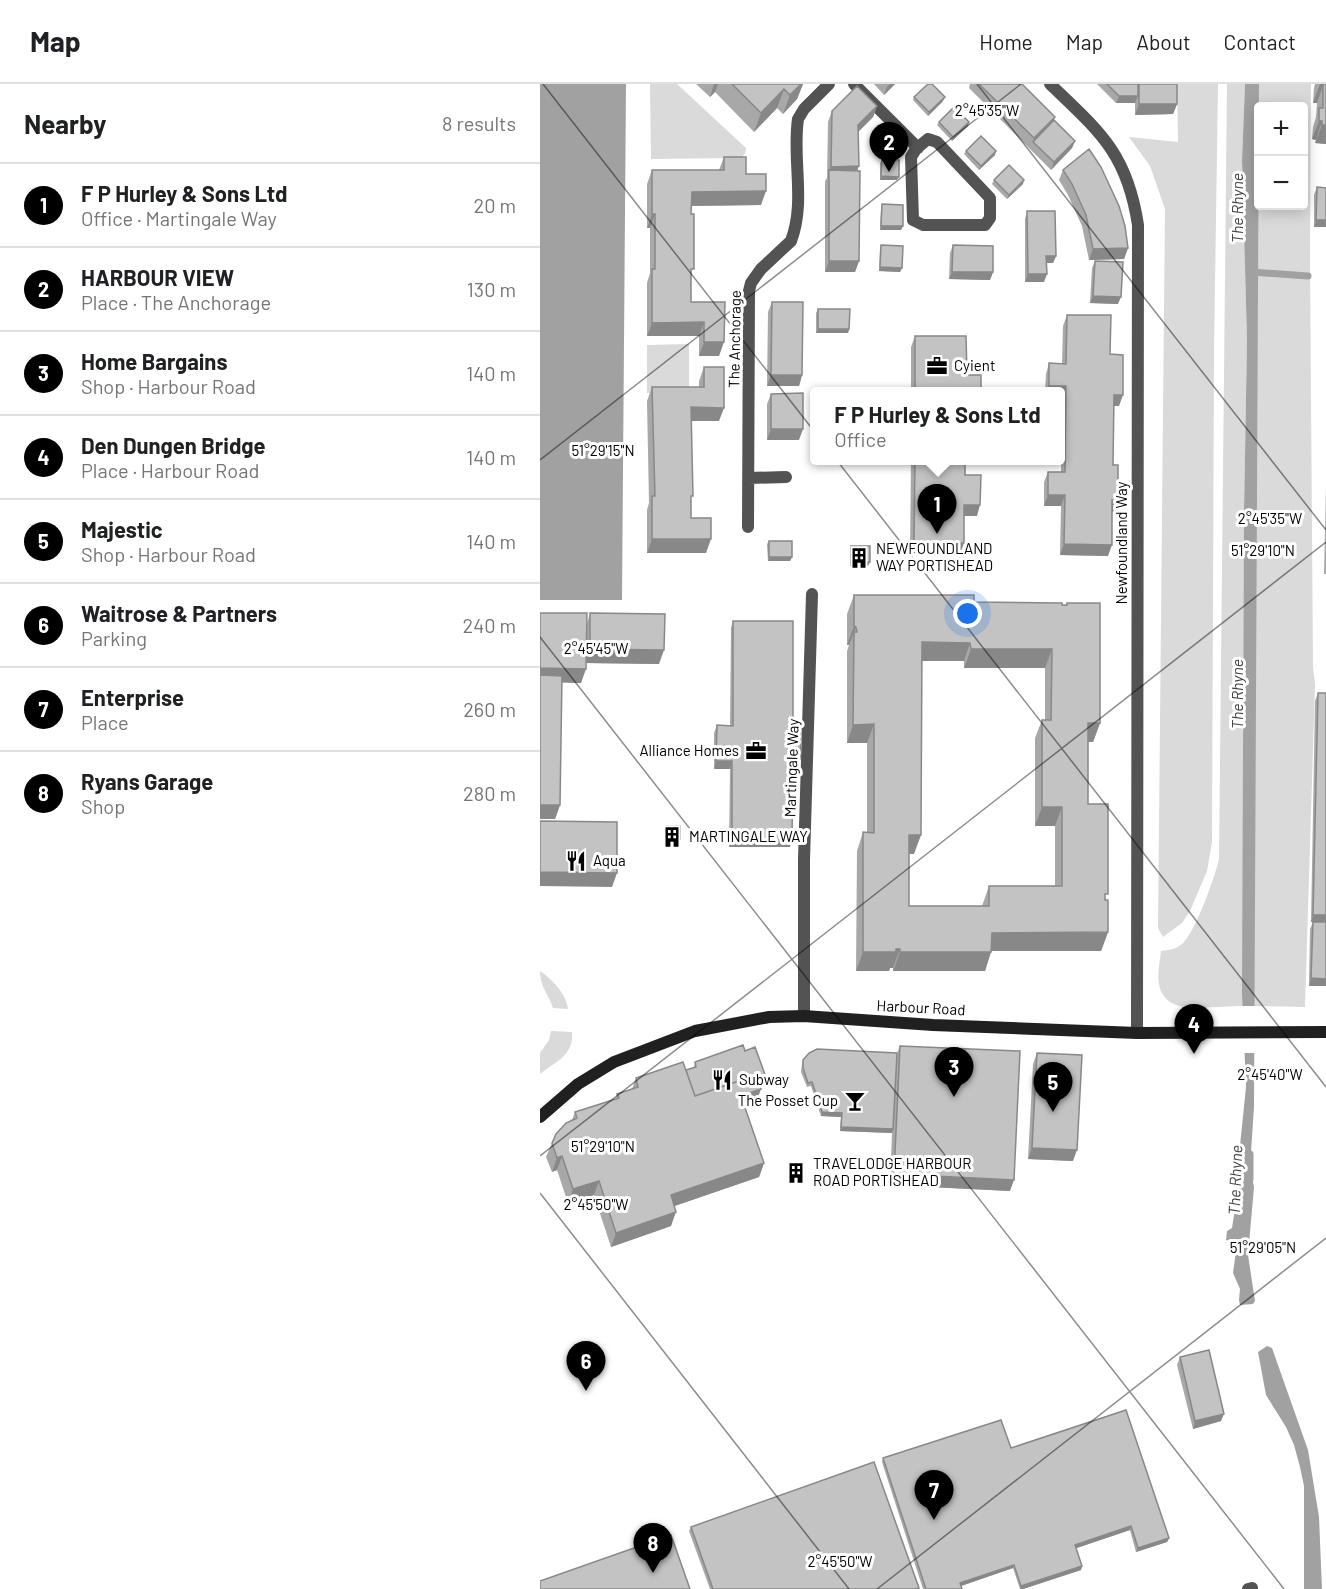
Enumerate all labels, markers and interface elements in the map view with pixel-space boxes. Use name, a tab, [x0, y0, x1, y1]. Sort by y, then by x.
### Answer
text: Map	[30, 24, 81, 58]
text: Home	[979, 29, 1033, 54]
text: Map	[1066, 29, 1103, 54]
text: About	[1136, 29, 1191, 54]
text: Contact	[1224, 29, 1296, 54]
text: 2°45'35"W	[955, 101, 1019, 119]
map controls	[1254, 102, 1308, 210]
button: +	[1254, 102, 1308, 156]
text: Nearby	[24, 108, 106, 139]
text: 8 results	[442, 111, 516, 135]
pin: 2	[870, 122, 908, 172]
button: −	[1254, 156, 1308, 210]
water label: The Rhyne	[1227, 173, 1246, 243]
text: F P Hurley & Sons Ltd	[81, 180, 287, 206]
text: 1	[40, 193, 47, 217]
text: 20 m	[473, 193, 516, 217]
text: Office · Martingale Way	[81, 206, 277, 230]
text: HARBOUR VIEW	[81, 264, 234, 290]
text: 2	[38, 277, 49, 301]
text: 130 m	[467, 277, 516, 301]
text: Place · The Anchorage	[81, 290, 271, 314]
street label: The Anchorage	[724, 290, 744, 388]
text: Home Bargains	[81, 348, 227, 374]
office icon: Cyient	[925, 354, 949, 378]
place label: Cyient	[954, 356, 995, 374]
text: 3	[38, 361, 49, 385]
text: 140 m	[466, 361, 516, 385]
text: Shop · Harbour Road	[81, 374, 256, 398]
popup	[810, 387, 1065, 465]
text: F P Hurley & Sons Ltd	[834, 401, 1041, 427]
text: Office	[834, 427, 887, 451]
text: Den Dungen Bridge	[81, 432, 266, 458]
text: 51°29'15"N	[571, 441, 635, 459]
text: 4	[37, 445, 50, 469]
text: 140 m	[466, 445, 516, 469]
text: Place · Harbour Road	[81, 458, 259, 482]
street label: Newfoundland Way	[1112, 481, 1130, 605]
pin: 1	[918, 484, 956, 534]
text: 2°45'35"W	[1238, 509, 1302, 527]
text: Majestic	[81, 516, 163, 542]
text: 5	[38, 529, 49, 553]
text: 140 m	[466, 529, 516, 553]
place label: NEWFOUNDLAND WAY PORTISHEAD	[876, 539, 993, 574]
text: 51°29'10"N	[1231, 541, 1295, 559]
text: Shop · Harbour Road	[81, 542, 256, 566]
building icon: NEWFOUNDLAND WAY PORTISHEAD	[847, 546, 871, 570]
your location	[953, 599, 982, 628]
text: Waitrose & Partners	[81, 600, 277, 626]
text: 6	[38, 613, 49, 637]
text: 240 m	[462, 613, 516, 637]
text: Parking	[81, 626, 147, 650]
text: 2°45'45"W	[564, 639, 628, 657]
water label: The Rhyne	[1227, 659, 1246, 729]
text: Enterprise	[81, 684, 184, 710]
text: 7	[39, 697, 48, 721]
text: 260 m	[463, 697, 516, 721]
text: Place	[81, 710, 129, 734]
street label: Martingale Way	[780, 718, 802, 818]
office icon: Alliance Homes	[744, 739, 768, 763]
place label: Alliance Homes	[639, 741, 739, 759]
text: Ryans Garage	[81, 768, 213, 794]
text: 8	[38, 781, 49, 805]
text: 280 m	[463, 781, 516, 805]
text: Shop	[81, 794, 125, 818]
building icon: MARTINGALE WAY	[660, 825, 684, 849]
place label: MARTINGALE WAY	[689, 827, 808, 845]
restaurant icon: Aqua	[564, 849, 588, 873]
place label: Aqua	[593, 851, 626, 869]
street label: Harbour Road	[876, 996, 966, 1018]
pin: 4	[1174, 1004, 1214, 1054]
pin: 3	[934, 1048, 974, 1097]
pin: 5	[1034, 1062, 1072, 1112]
text: 2°45'40"W	[1237, 1065, 1303, 1083]
restaurant icon: Subway	[710, 1068, 734, 1092]
place label: Subway	[739, 1070, 789, 1088]
bar icon: The Posset Cup	[843, 1089, 867, 1113]
place label: The Posset Cup	[738, 1091, 838, 1109]
text: 51°29'10"N	[571, 1137, 635, 1155]
water label: The Rhyne	[1224, 1145, 1245, 1215]
place label: TRAVELODGE HARBOUR ROAD PORTISHEAD	[813, 1154, 971, 1189]
building icon: TRAVELODGE HARBOUR ROAD PORTISHEAD	[784, 1161, 808, 1185]
text: 2°45'50"W	[563, 1195, 629, 1213]
text: 51°29'05"N	[1230, 1238, 1296, 1256]
pin: 6	[566, 1342, 606, 1391]
pin: 7	[914, 1470, 954, 1520]
pin: 8	[634, 1524, 672, 1573]
text: 2°45'50"W	[807, 1552, 873, 1570]

